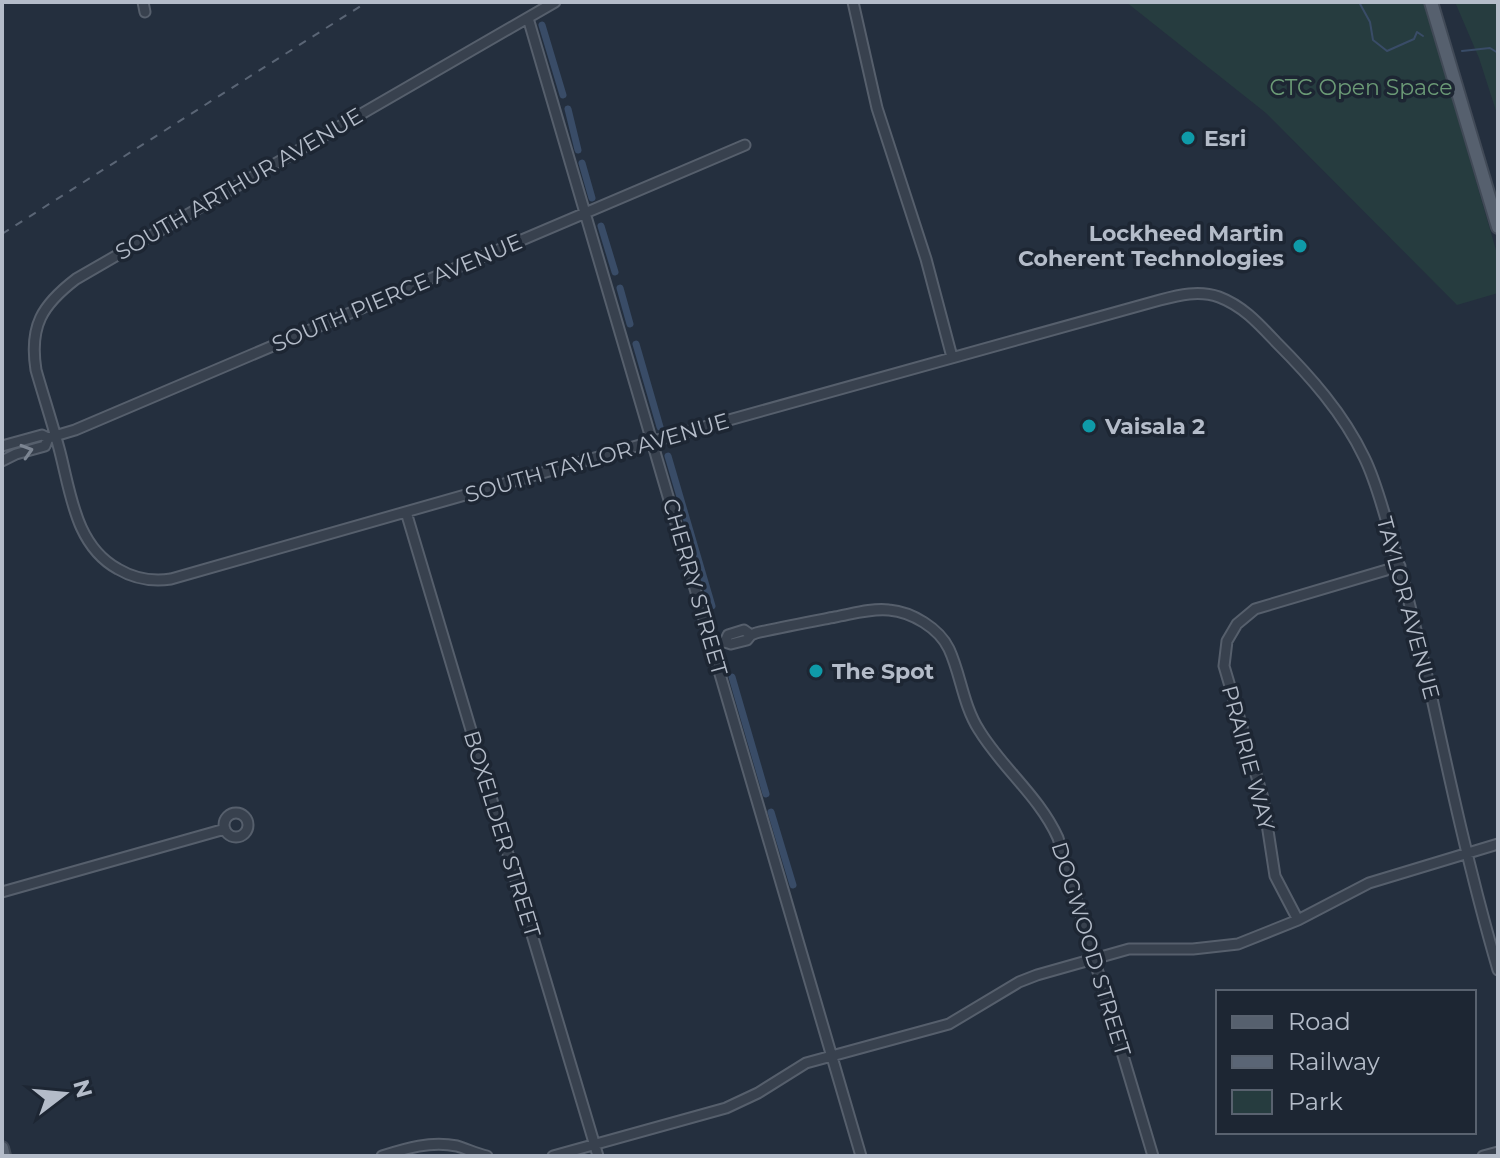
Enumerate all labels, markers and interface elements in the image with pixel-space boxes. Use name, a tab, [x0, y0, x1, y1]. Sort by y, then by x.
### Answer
park label: CTC Open Space	[1269, 74, 1453, 101]
street label: SOUTH ARTHUR AVENUE	[110, 102, 368, 266]
place label: Esri	[1204, 125, 1246, 152]
marker: Esri	[1179, 129, 1197, 147]
place label: Lockheed Martin Coherent Technologies	[1018, 220, 1284, 272]
street label: SOUTH PIERCE AVENUE	[268, 228, 526, 358]
marker: Lockheed Martin Coherent Technologies	[1291, 237, 1309, 255]
street label: SOUTH TAYLOR AVENUE	[462, 407, 732, 509]
place label: Vaisala 2	[1104, 413, 1205, 440]
marker: Vaisala 2	[1080, 417, 1098, 435]
one-way arrow	[20, 444, 33, 460]
street label: CHERRY STREET	[657, 495, 733, 679]
street label: TAYLOR AVENUE	[1371, 514, 1445, 702]
place label: The Spot	[832, 658, 935, 685]
marker: The Spot	[807, 662, 825, 680]
street label: PRAIRIE WAY	[1216, 682, 1280, 834]
street label: BOXELDER STREET	[458, 727, 546, 941]
street label: DOGWOOD STREET	[1046, 839, 1137, 1060]
legend	[1216, 990, 1476, 1134]
text: Road	[1288, 1007, 1351, 1036]
text: Railway	[1288, 1047, 1380, 1076]
north arrow	[24, 1054, 104, 1134]
text: N	[67, 1076, 98, 1101]
text: Park	[1288, 1087, 1343, 1116]

